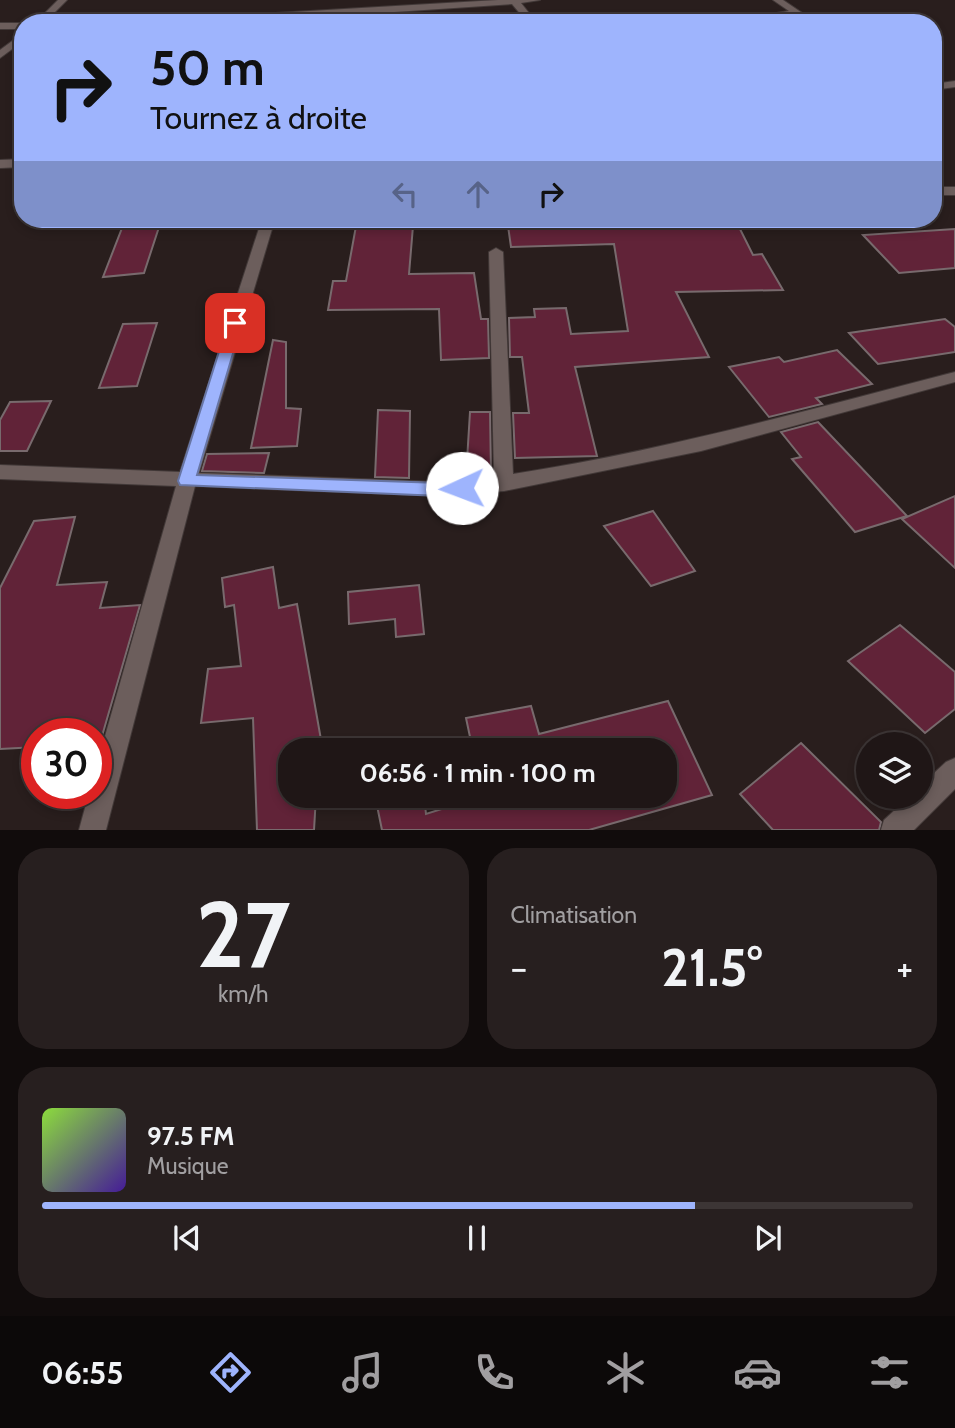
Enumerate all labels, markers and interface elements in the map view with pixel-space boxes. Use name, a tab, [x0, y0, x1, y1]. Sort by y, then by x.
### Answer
text: 50 m	[150, 38, 265, 97]
icon: right	[35, 42, 126, 133]
text: Tournez à droite	[150, 98, 367, 137]
icon: left	[386, 175, 424, 213]
icon: ahead	[459, 175, 497, 213]
icon: right	[532, 175, 570, 213]
pin	[205, 293, 265, 353]
icon: arrive	[216, 304, 254, 342]
position arrow	[425, 451, 499, 525]
speed limit sign: 30	[21, 718, 112, 809]
map controls	[856, 732, 933, 809]
button: layers	[856, 732, 933, 809]
text: 06:56 · 1 min · 100 m	[359, 757, 596, 789]
text: 27	[196, 879, 291, 990]
text: Climatisation	[511, 901, 637, 929]
text: 21.5°	[661, 936, 762, 999]
text: −	[511, 944, 527, 991]
text: +	[896, 944, 913, 991]
text: km/h	[218, 980, 268, 1008]
text: 97.5 FM	[147, 1120, 234, 1152]
text: Musique	[147, 1152, 229, 1180]
icon: previous	[168, 1219, 206, 1257]
icon: pause	[458, 1219, 496, 1257]
icon: next	[749, 1219, 787, 1257]
icon: directions	[206, 1348, 255, 1397]
icon: music	[338, 1348, 387, 1397]
icon: phone	[470, 1348, 519, 1397]
icon: climate	[601, 1348, 650, 1397]
icon: car	[733, 1348, 782, 1397]
icon: filters	[865, 1348, 914, 1397]
text: 06:55	[41, 1353, 123, 1392]

